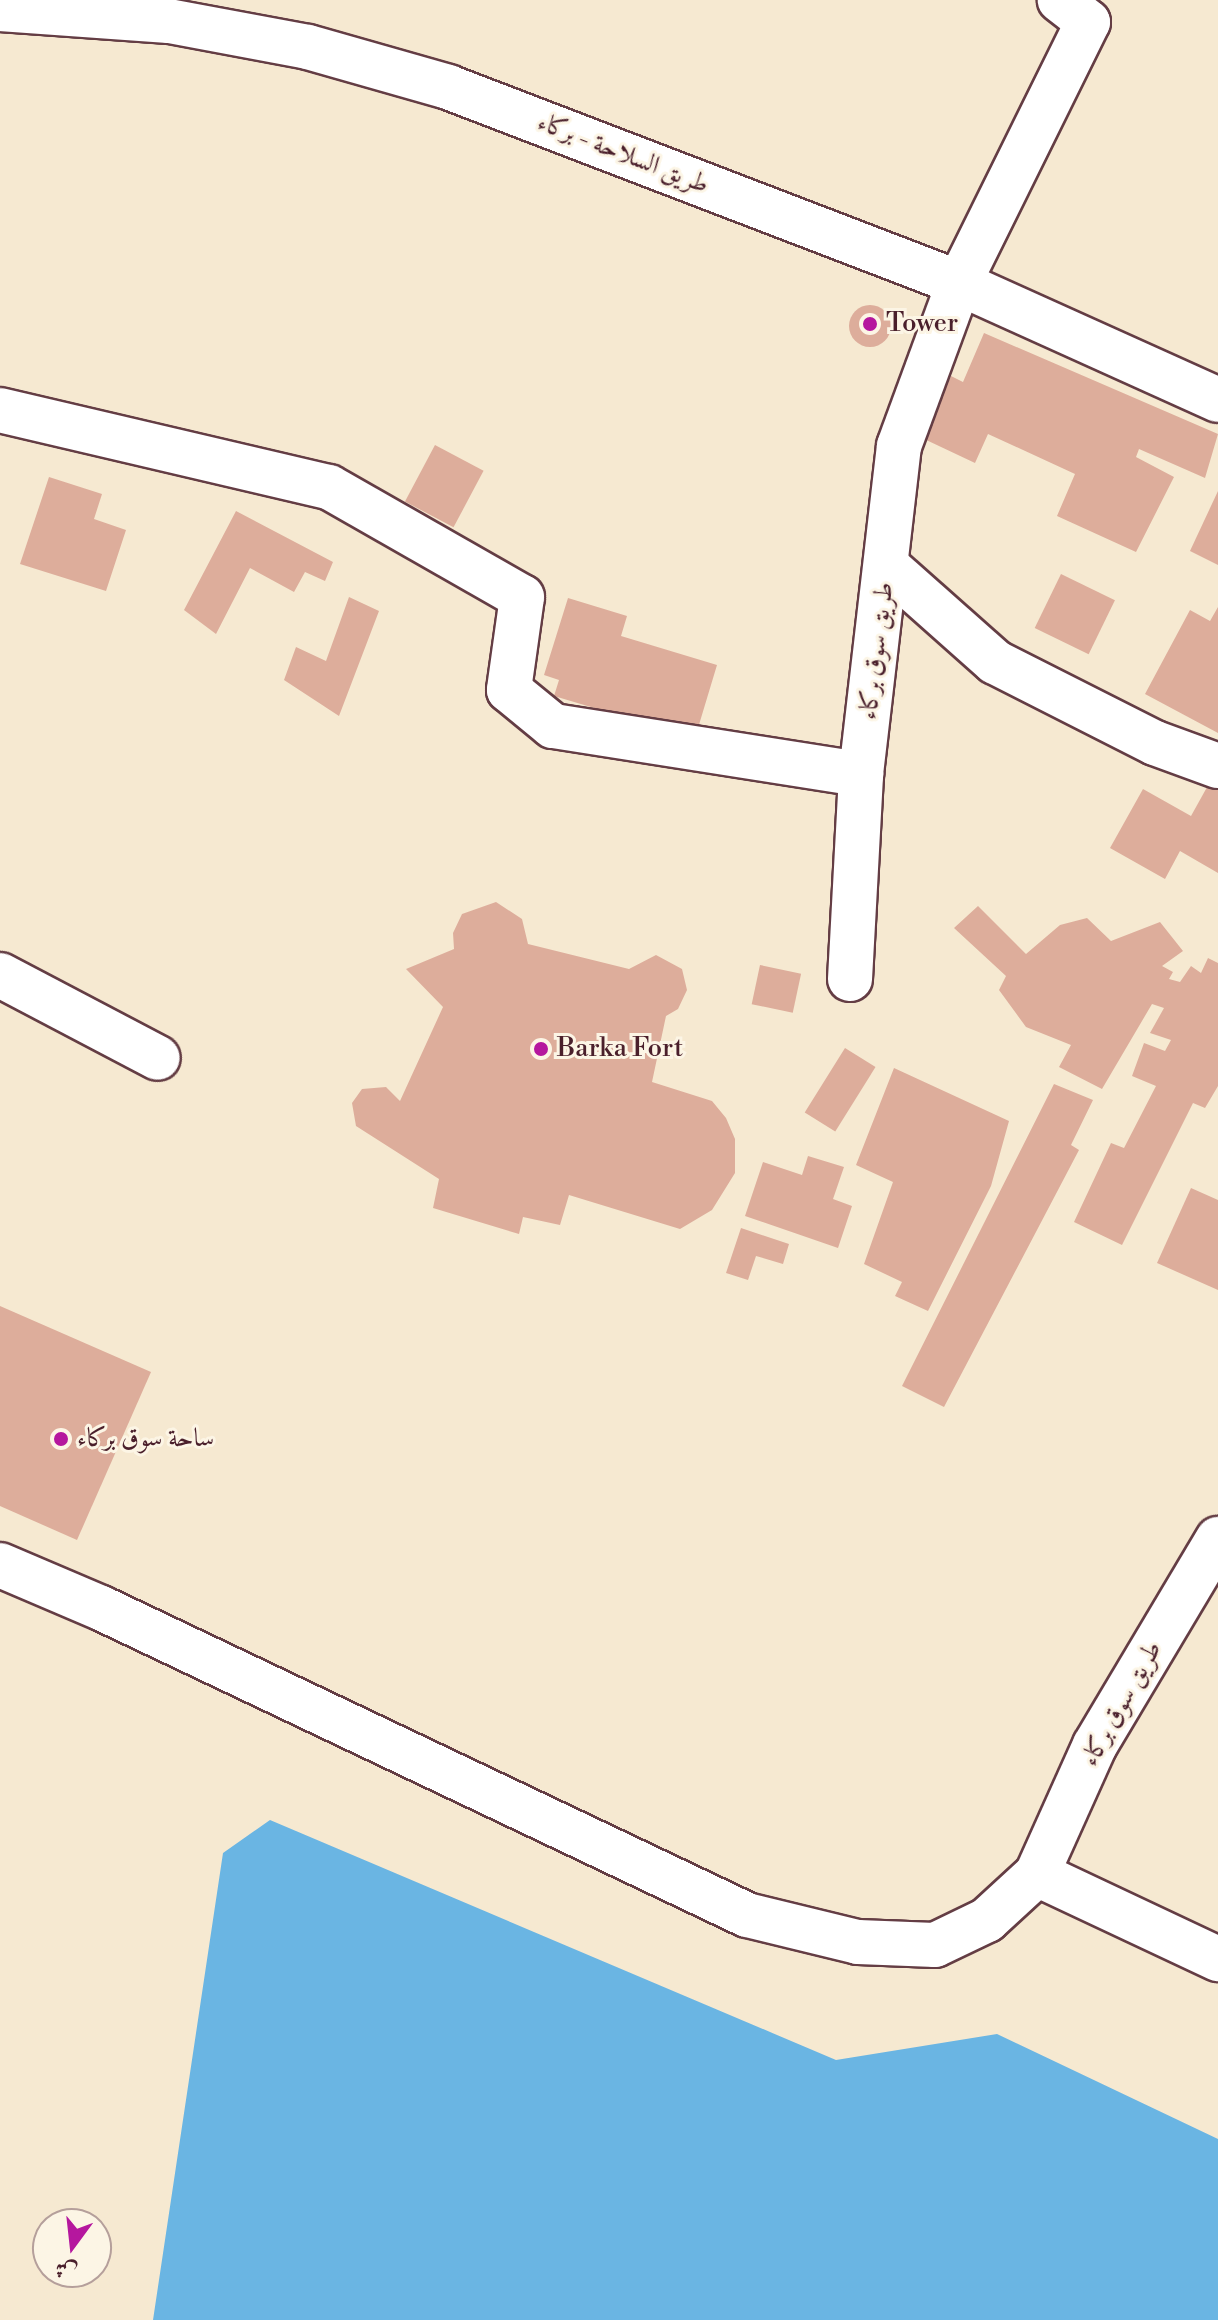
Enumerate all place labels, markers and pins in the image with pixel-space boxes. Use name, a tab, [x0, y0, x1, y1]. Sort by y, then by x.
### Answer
place label: Tower	[886, 308, 958, 340]
marker: Tower	[861, 315, 879, 333]
place label: Barka Fort	[557, 1033, 683, 1065]
marker: Barka Fort	[532, 1040, 550, 1058]
place label: ساحة سوق بركاء	[77, 1423, 214, 1455]
marker: ساحة سوق بركاء	[52, 1430, 70, 1448]

